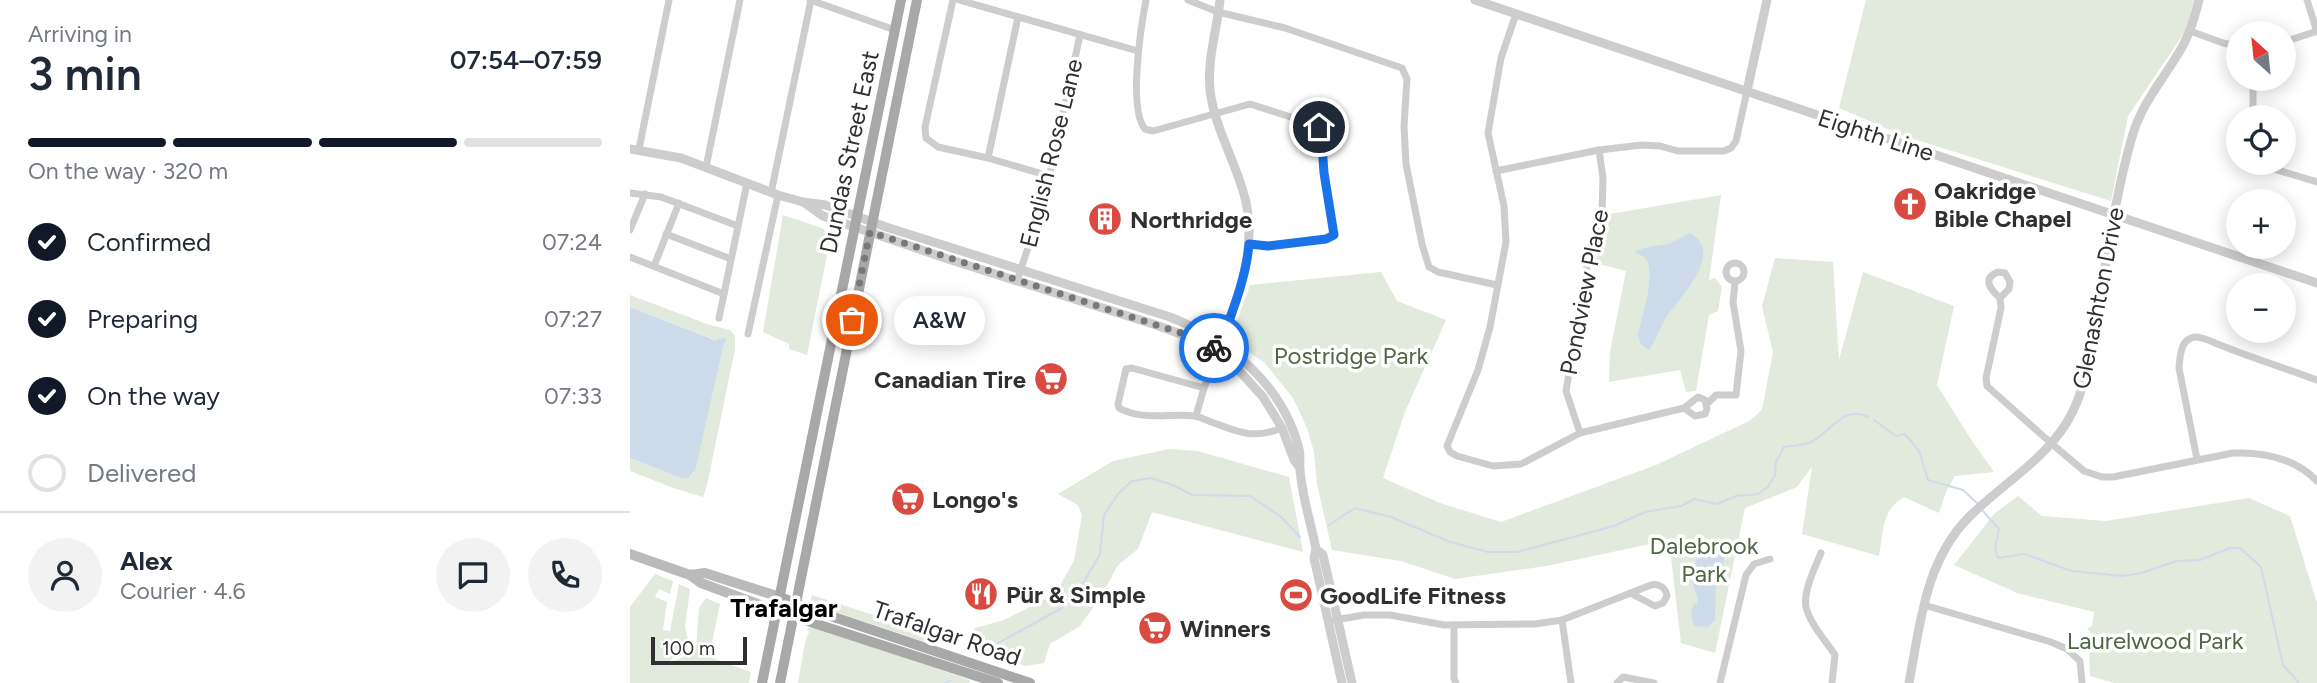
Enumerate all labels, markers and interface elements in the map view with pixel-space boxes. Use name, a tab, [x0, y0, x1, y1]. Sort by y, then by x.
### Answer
text: Arriving in	[28, 20, 132, 48]
north arrow	[2226, 21, 2296, 91]
map controls	[2226, 21, 2296, 343]
text: 07:54–07:59	[450, 44, 602, 76]
text: 3 min	[28, 46, 142, 102]
street label: Dundas Street East	[813, 48, 885, 256]
street label: English Rose Lane	[1014, 56, 1088, 250]
pin	[1289, 97, 1349, 157]
street label: Eighth Line	[1814, 103, 1938, 167]
button: locate	[2226, 105, 2296, 175]
icon: home	[1300, 108, 1338, 146]
text: On the way · 320 m	[28, 157, 228, 185]
place label: Oakridge Bible Chapel	[1934, 176, 2072, 233]
church icon: Oakridge Bible Chapel	[1891, 185, 1929, 223]
button: +	[2226, 189, 2296, 259]
building icon: Northridge	[1086, 200, 1124, 238]
place label: Northridge	[1130, 205, 1252, 234]
street label: Glenashton Drive	[2066, 205, 2130, 391]
street label: Pondview Place	[1554, 207, 1614, 377]
icon: check	[28, 223, 66, 261]
text: Confirmed	[87, 226, 211, 258]
text: 07:24	[542, 228, 602, 256]
button: −	[2226, 273, 2296, 343]
pin	[822, 290, 882, 350]
callout: A&W	[894, 296, 985, 344]
icon: check	[28, 300, 66, 338]
icon: bag	[833, 301, 871, 339]
text: Preparing	[87, 303, 198, 335]
text: 07:27	[544, 305, 602, 333]
text: A&W	[913, 306, 966, 334]
courier	[1179, 313, 1249, 383]
icon: bike	[1195, 329, 1233, 367]
park label: Postridge Park	[1274, 341, 1429, 370]
supermarket icon: Canadian Tire	[1032, 360, 1070, 398]
place label: Canadian Tire	[874, 365, 1026, 394]
icon: check	[28, 377, 66, 415]
text: On the way	[87, 380, 220, 412]
text: 07:33	[544, 382, 602, 410]
text: Delivered	[87, 457, 196, 489]
supermarket icon: Longo's	[889, 480, 927, 518]
place label: Longo's	[932, 485, 1018, 514]
park label: Dalebrook Park	[1650, 531, 1759, 588]
button: person	[28, 538, 102, 612]
button: chat	[436, 538, 510, 612]
button: phone	[528, 538, 602, 612]
text: Alex	[120, 545, 173, 577]
restaurant icon: Pür & Simple	[962, 575, 1000, 613]
sports icon: GoodLife Fitness	[1277, 576, 1315, 614]
text: Courier · 4.6	[120, 577, 246, 605]
place label: Pür & Simple	[1006, 580, 1146, 609]
place label: GoodLife Fitness	[1320, 581, 1506, 610]
district label: Trafalgar	[730, 592, 838, 624]
street label: Trafalgar Road	[869, 594, 1025, 672]
supermarket icon: Winners	[1136, 609, 1174, 647]
place label: Winners	[1180, 614, 1271, 643]
park label: Laurelwood Park	[2067, 626, 2244, 655]
scale bar	[651, 634, 747, 666]
text: 100 m	[662, 637, 715, 660]

